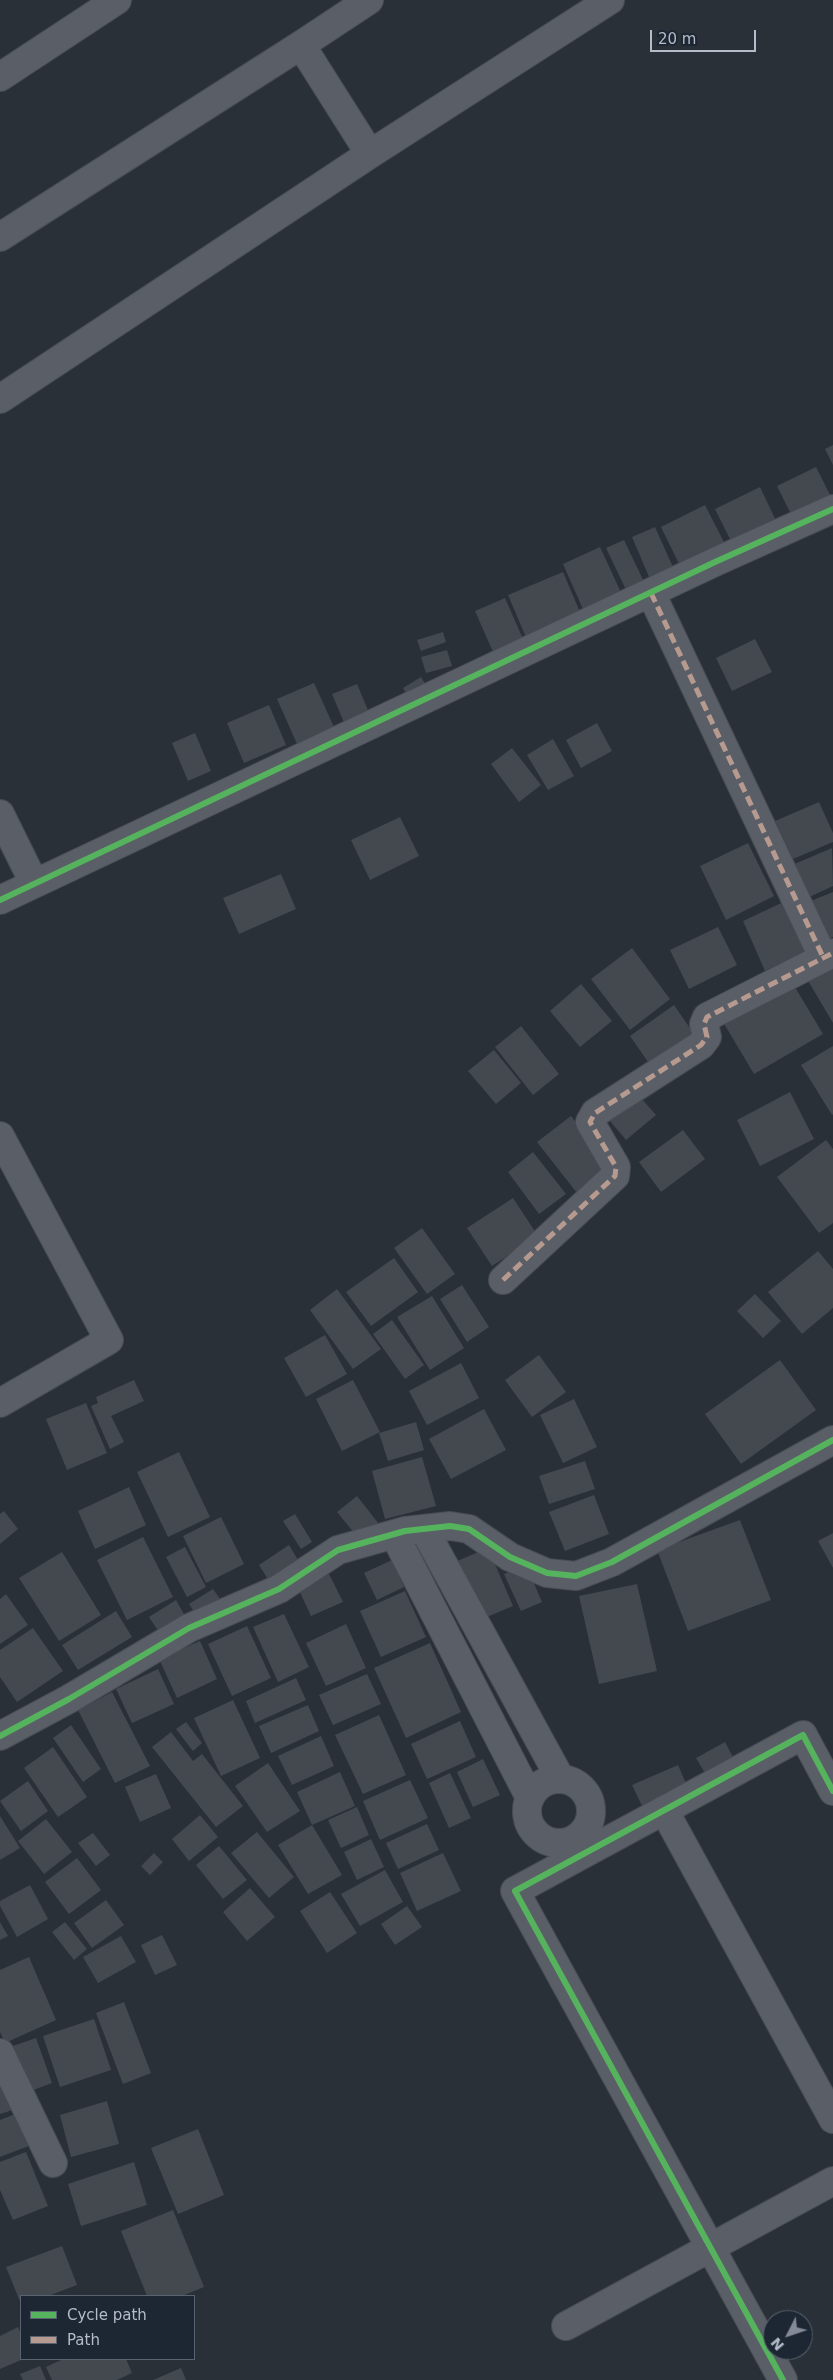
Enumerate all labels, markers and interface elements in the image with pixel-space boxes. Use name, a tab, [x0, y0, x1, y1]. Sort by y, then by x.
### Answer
scale bar	[653, 20, 759, 52]
text: 20 m	[658, 30, 696, 48]
legend	[20, 2295, 195, 2360]
text: Cycle path	[67, 2306, 147, 2324]
north arrow	[763, 2310, 813, 2360]
text: Path	[67, 2331, 100, 2349]
text: N	[768, 2335, 787, 2354]

